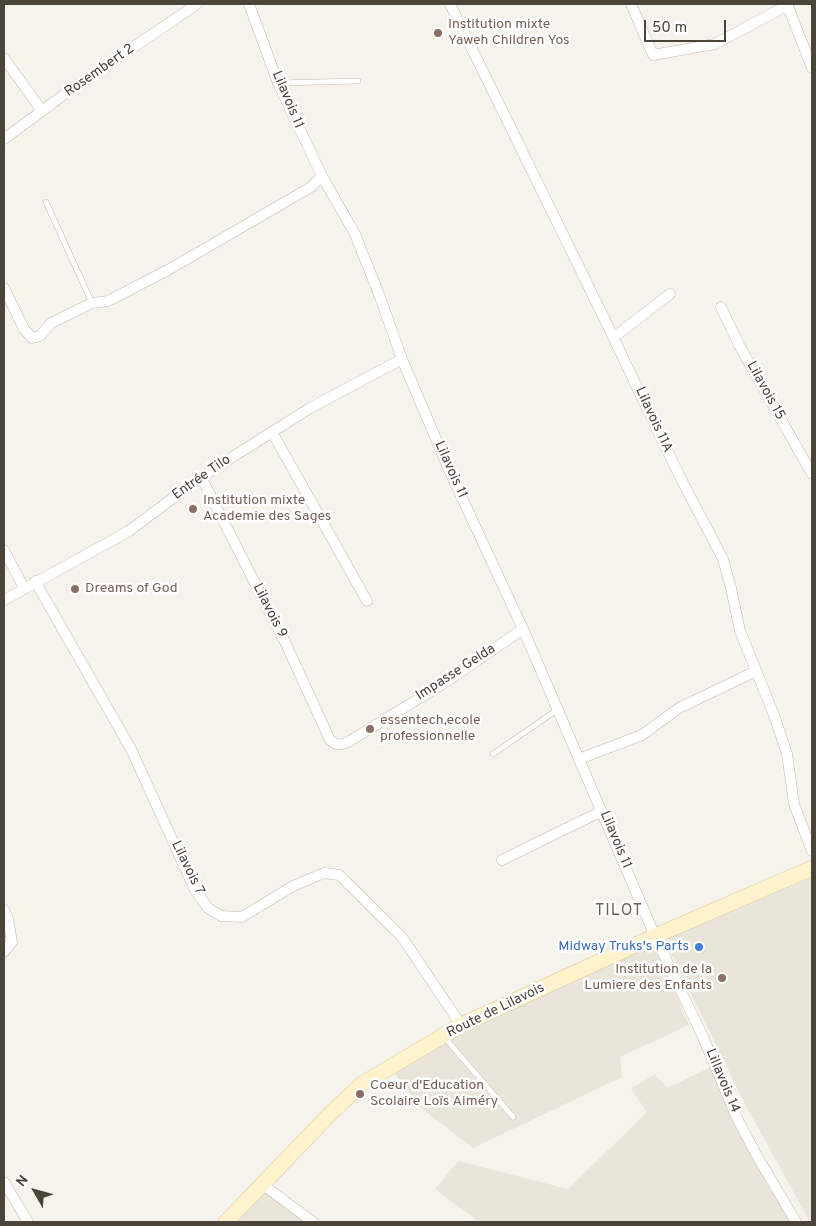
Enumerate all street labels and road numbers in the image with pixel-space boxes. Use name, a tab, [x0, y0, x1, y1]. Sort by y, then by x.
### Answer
street label: Rosembert 2	[62, 41, 138, 101]
street label: Lilavois 11	[267, 69, 307, 131]
street label: Lilavois 15	[742, 359, 788, 423]
street label: Lilavois 11A	[631, 385, 675, 455]
street label: Lilavois 11	[430, 439, 470, 501]
street label: Entrée Tilo	[170, 452, 234, 504]
street label: Lilavois 9	[248, 581, 290, 641]
street label: Impasse Gelda	[413, 641, 499, 705]
street label: Lilavois 11	[595, 809, 635, 871]
street label: Lilavois 7	[167, 838, 207, 898]
street label: Route de Lilavois	[444, 980, 548, 1042]
street label: Lillavois 14	[701, 1046, 743, 1116]

